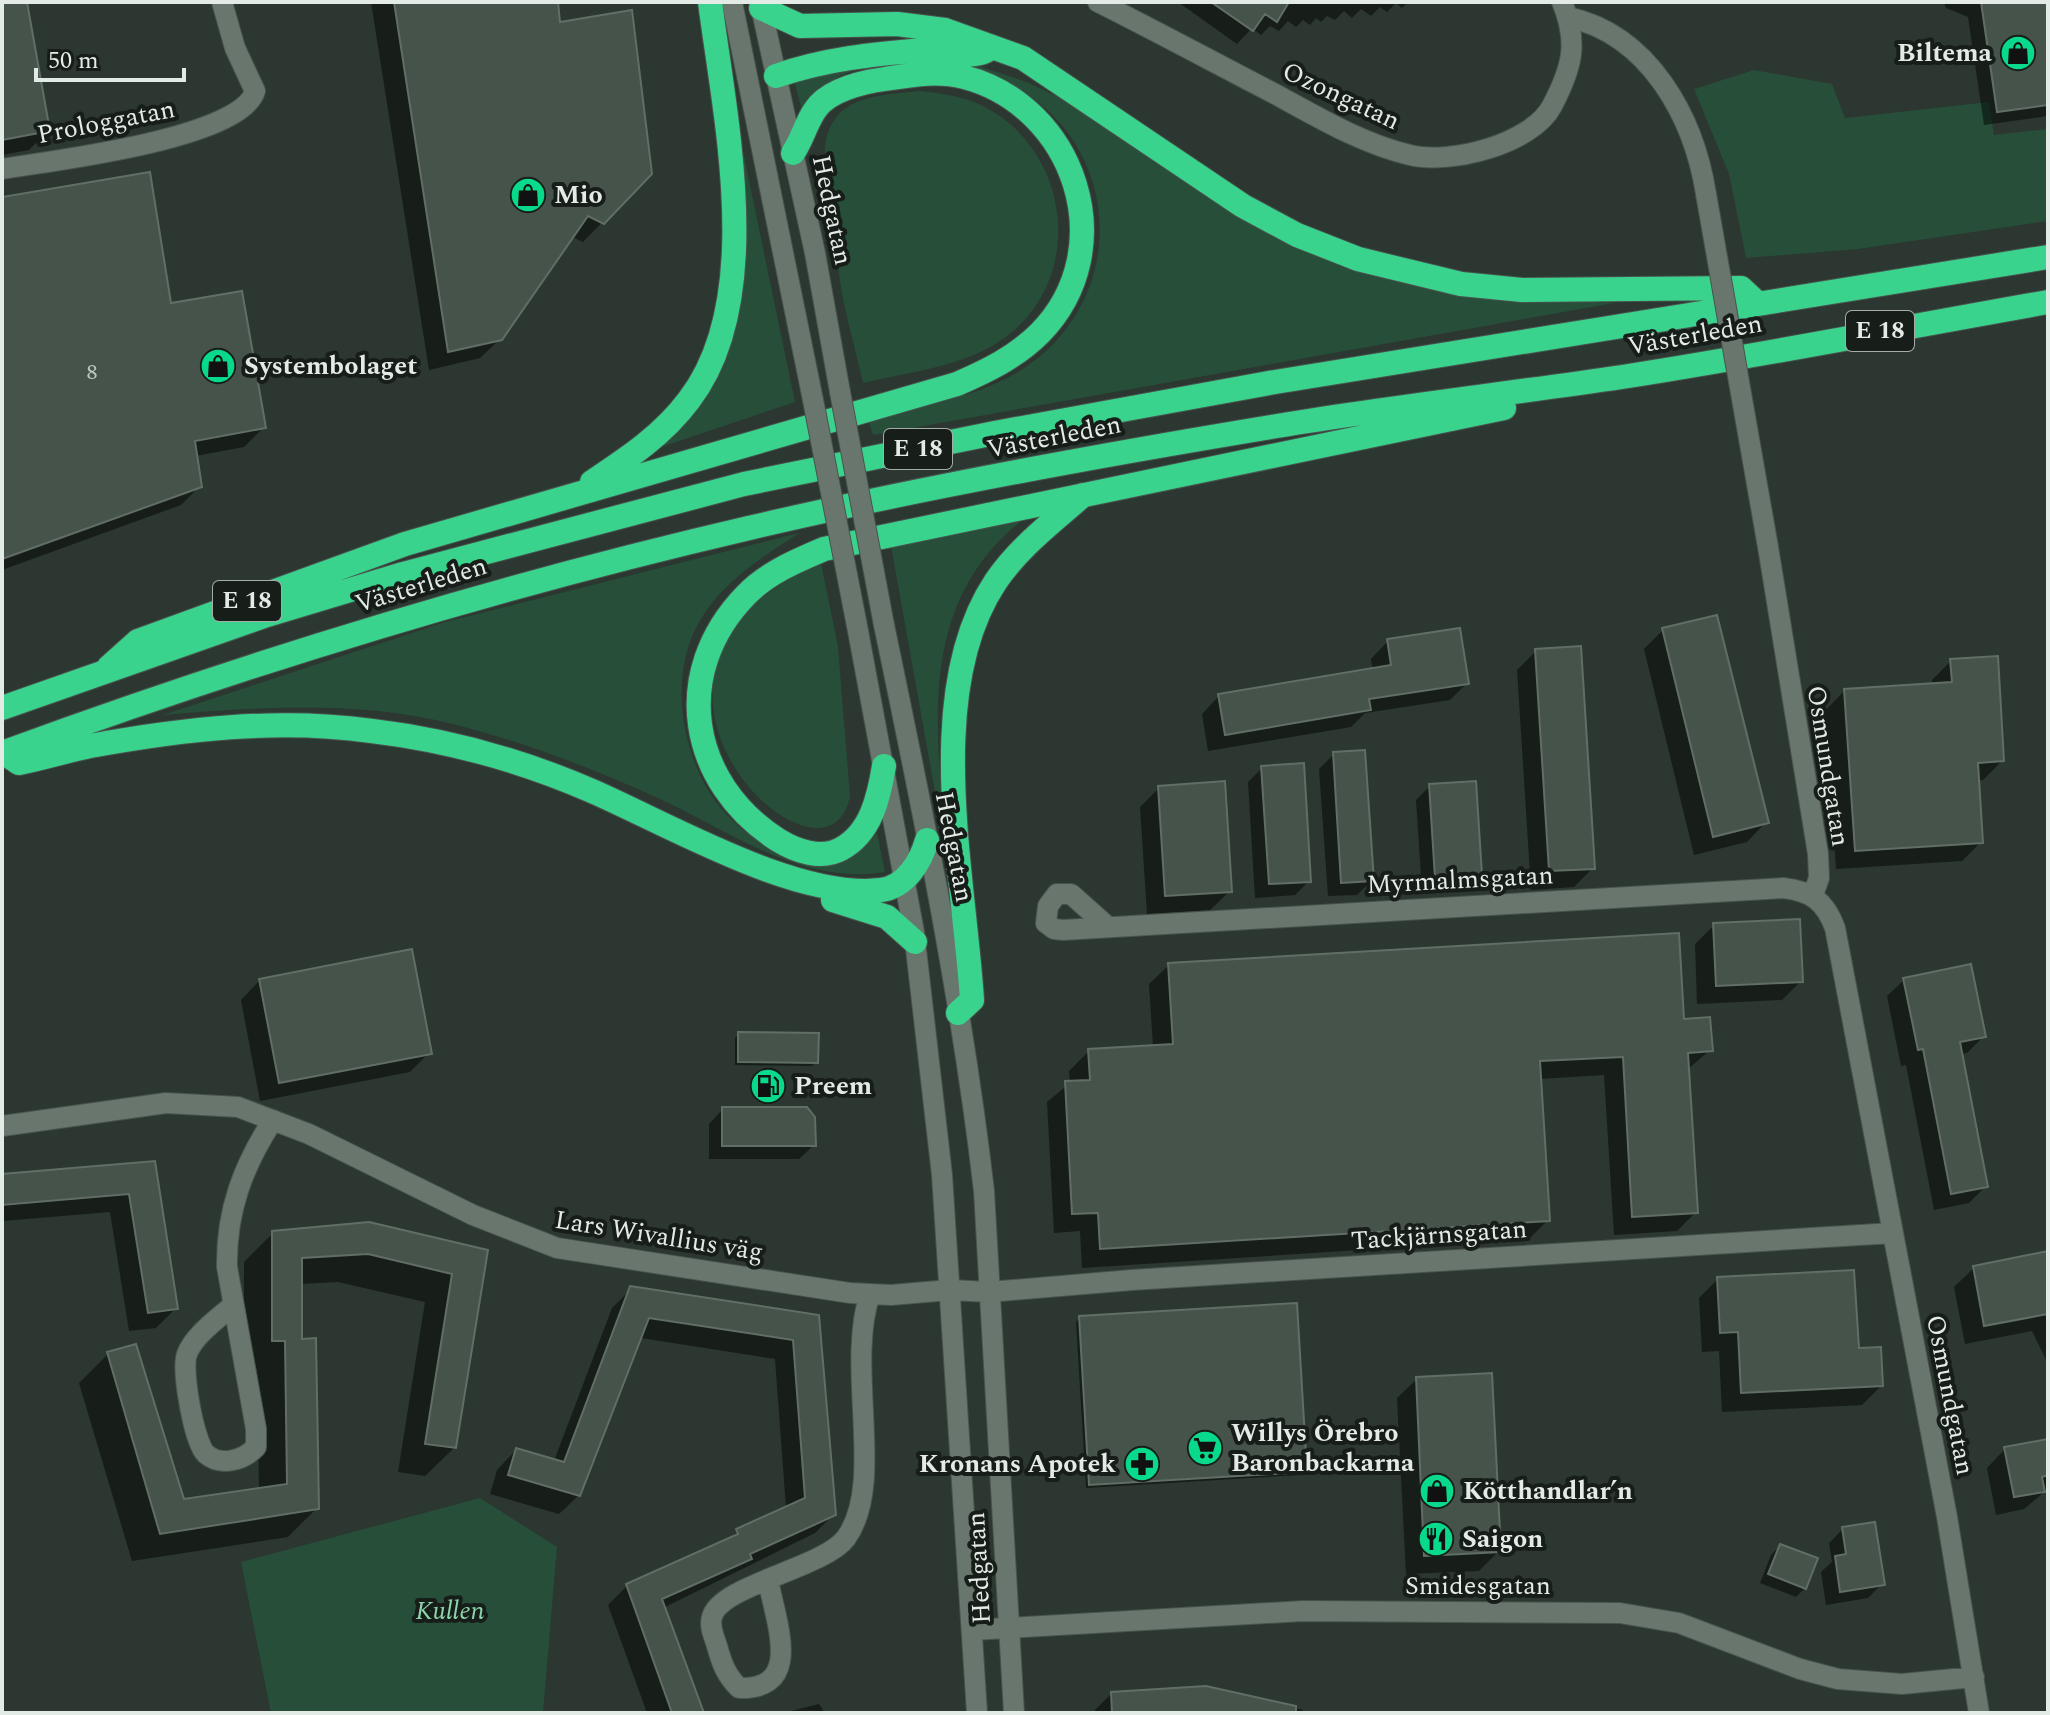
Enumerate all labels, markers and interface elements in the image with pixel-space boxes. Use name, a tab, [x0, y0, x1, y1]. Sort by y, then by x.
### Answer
scale bar	[36, 32, 184, 82]
place label: Biltema	[1897, 33, 1993, 73]
shop icon: Biltema	[1999, 34, 2037, 72]
text: 50 m	[48, 43, 99, 79]
street label: Ozongatan	[1275, 51, 1407, 141]
street label: Prologgatan	[34, 89, 178, 155]
street label: Hedgatan	[801, 151, 863, 269]
place label: Mio	[554, 175, 603, 215]
shop icon: Mio	[509, 176, 547, 214]
street label: Västerleden	[1624, 303, 1766, 367]
road number: E 18	[1846, 311, 1914, 351]
place label: Systembolaget	[244, 346, 417, 386]
shop icon: Systembolaget	[199, 347, 237, 385]
house number: 8	[86, 356, 98, 389]
street label: Västerleden	[983, 404, 1125, 470]
road number: E 18	[884, 429, 952, 469]
street label: Västerleden	[350, 546, 492, 624]
road number: E 18	[213, 581, 281, 621]
street label: Osmundgatan	[1796, 683, 1860, 849]
street label: Hedgatan	[924, 788, 984, 906]
street label: Myrmalmsgatan	[1365, 855, 1555, 905]
place label: Preem	[794, 1066, 872, 1106]
fuel station icon: Preem	[749, 1067, 787, 1105]
street label: Lars Wivallius väg	[552, 1200, 766, 1272]
street label: Tackjärnsgatan	[1349, 1209, 1529, 1261]
street label: Osmundgatan	[1915, 1311, 1985, 1479]
place label: Willys Örebro Baronbackarna	[1231, 1413, 1415, 1483]
supermarket icon: Willys Örebro Baronbackarna	[1186, 1429, 1224, 1467]
place label: Kronans Apotek	[919, 1444, 1116, 1484]
pharmacy icon: Kronans Apotek	[1123, 1445, 1161, 1483]
place label: Kötthandlar’n	[1463, 1471, 1633, 1511]
shop icon: Kötthandlar’n	[1418, 1472, 1456, 1510]
street label: Hedgatan	[956, 1511, 1002, 1625]
place label: Saigon	[1462, 1519, 1543, 1559]
restaurant icon: Saigon	[1417, 1520, 1455, 1558]
street label: Smidesgatan	[1405, 1566, 1551, 1606]
park label: Kullen	[415, 1591, 485, 1631]

